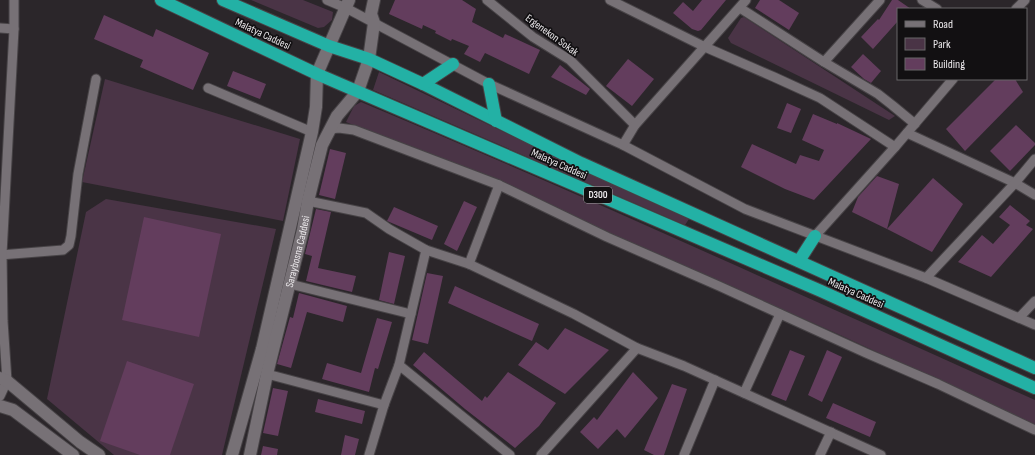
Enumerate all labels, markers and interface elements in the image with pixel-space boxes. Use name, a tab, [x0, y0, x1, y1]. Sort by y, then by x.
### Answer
legend	[897, 8, 1027, 80]
street label: Ergenekon Sokak	[523, 11, 582, 59]
street label: Malatya Caddesi	[233, 16, 293, 52]
text: Road	[933, 17, 953, 32]
text: Park	[933, 37, 951, 52]
text: Building	[933, 57, 965, 72]
street label: Malatya Caddesi	[529, 146, 589, 182]
road number: D300	[584, 187, 612, 203]
street label: Saraybosna Caddesi	[282, 215, 312, 289]
street label: Malatya Caddesi	[826, 275, 886, 311]

